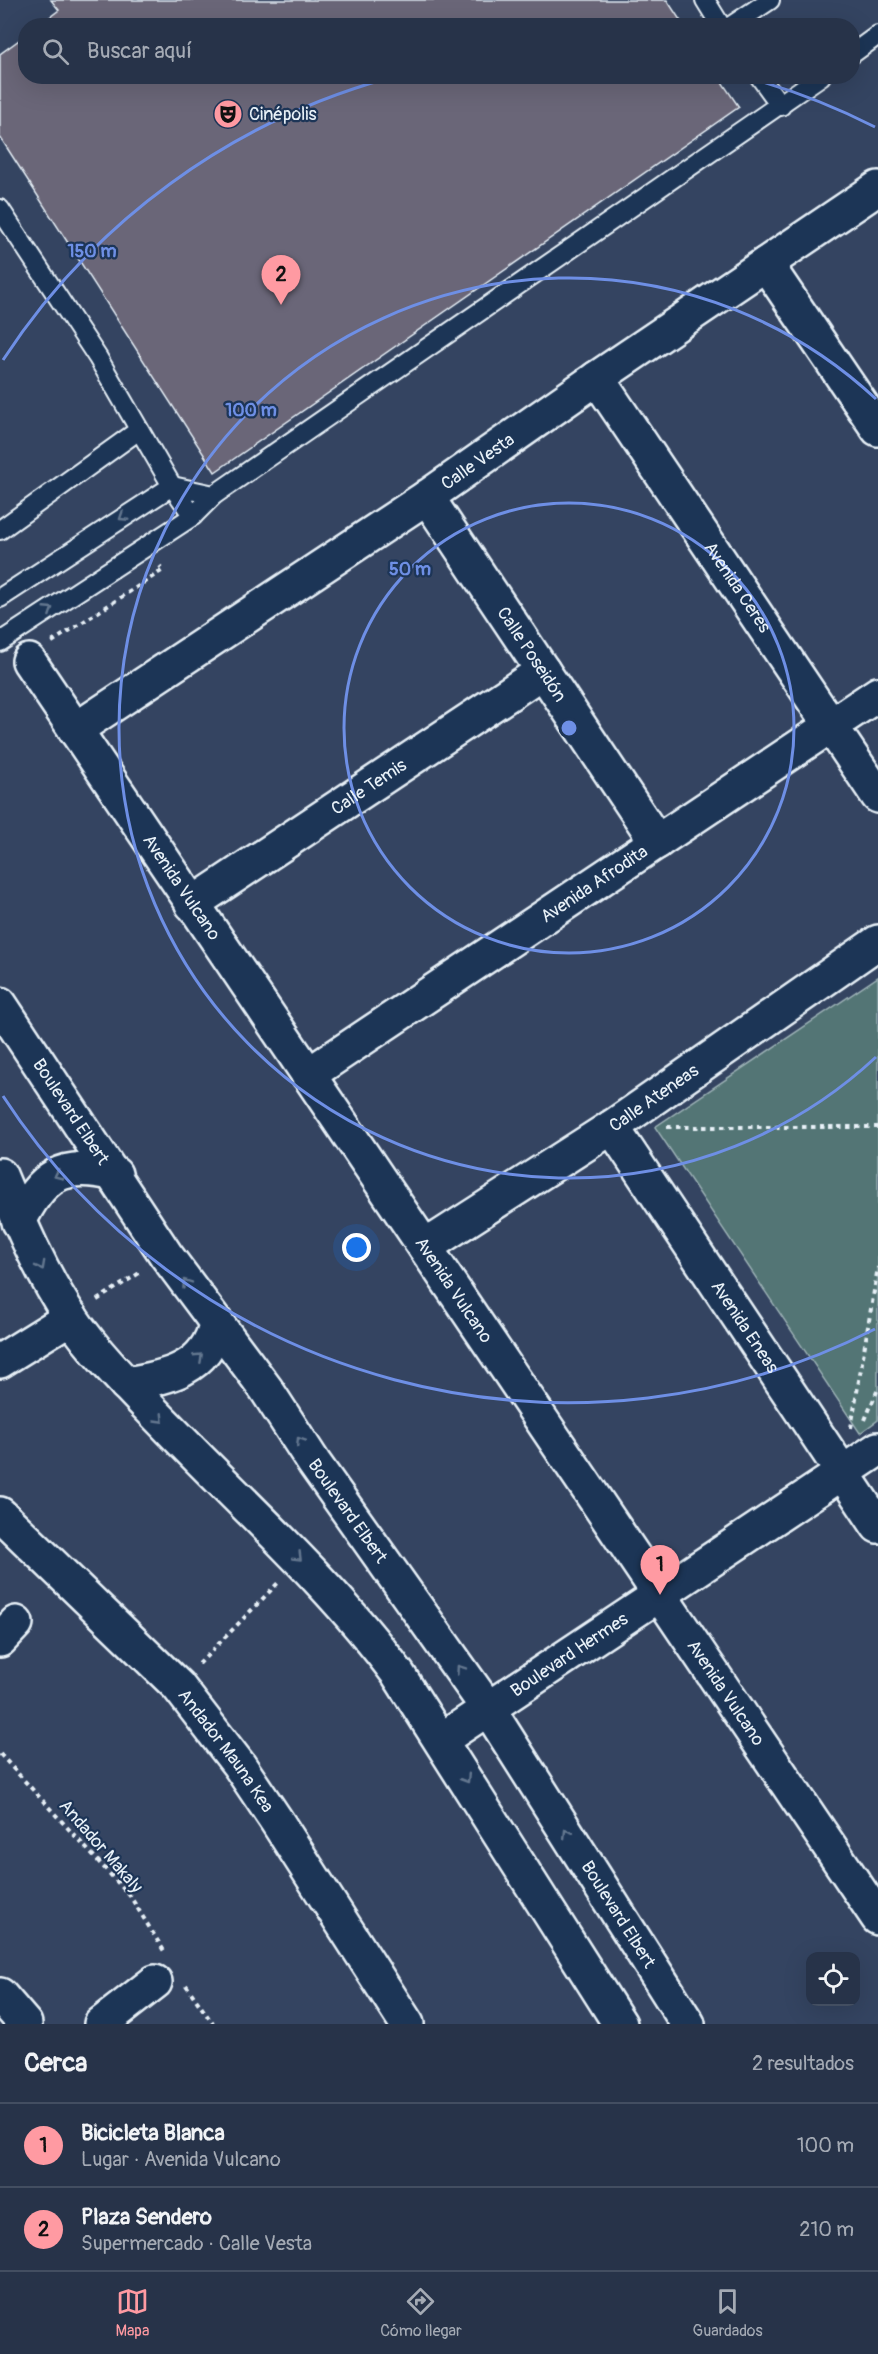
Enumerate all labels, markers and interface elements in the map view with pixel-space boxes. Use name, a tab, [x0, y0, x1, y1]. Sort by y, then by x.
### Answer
search box	[18, 18, 860, 84]
icon: search	[39, 35, 72, 68]
text: Buscar aquí	[87, 37, 192, 65]
theatre icon: Cinépolis	[212, 98, 244, 130]
place label: Cinépolis	[249, 103, 317, 126]
text: 150 m	[68, 240, 117, 263]
pin: 2	[262, 256, 300, 305]
text: 100 m	[225, 399, 277, 422]
street label: Calle Vesta	[437, 428, 519, 495]
one-way arrow	[119, 510, 129, 522]
street label: Avenida Ceres	[698, 538, 776, 637]
text: 50 m	[389, 558, 431, 581]
street label: Calle Poseidón	[491, 603, 571, 706]
one-way arrow	[42, 606, 53, 617]
centre of rings	[559, 718, 579, 738]
street label: Calle Temis	[327, 754, 411, 820]
street label: Avenida Vulcano	[137, 830, 226, 945]
street label: Avenida Afrodita	[536, 840, 652, 928]
street label: Boulevard Elbert	[27, 1054, 115, 1170]
street label: Calle Ateneas	[605, 1059, 703, 1137]
one-way arrow	[53, 1167, 64, 1179]
your location	[342, 1233, 371, 1262]
street label: Avenida Vulcano	[409, 1233, 498, 1348]
one-way arrow	[34, 1260, 46, 1271]
street label: Avenida Eneas	[706, 1276, 784, 1378]
one-way arrow	[182, 1278, 193, 1289]
one-way arrow	[191, 1353, 202, 1364]
one-way arrow	[153, 1412, 164, 1423]
one-way arrow	[296, 1437, 307, 1448]
street label: Boulevard Elbert	[303, 1455, 393, 1568]
pin: 1	[640, 1546, 680, 1595]
one-way arrow	[291, 1551, 302, 1561]
street label: Boulevard Hermes	[506, 1608, 633, 1702]
street label: Avenida Vulcano	[681, 1636, 770, 1751]
one-way arrow	[456, 1665, 467, 1676]
street label: Andador Mauna Kea	[172, 1684, 279, 1817]
one-way arrow	[458, 1773, 470, 1783]
street label: Andador Makaly	[54, 1795, 148, 1898]
one-way arrow	[563, 1829, 574, 1840]
street label: Boulevard Elbert	[576, 1857, 661, 1973]
map controls	[806, 1952, 860, 2006]
button: locate	[806, 1952, 860, 2006]
text: Cerca	[24, 2047, 87, 2079]
text: 2 resultados	[752, 2051, 854, 2076]
text: Bicicleta Blanca	[81, 2119, 225, 2147]
text: 1	[40, 2133, 47, 2158]
text: 100 m	[797, 2133, 854, 2158]
text: Lugar · Avenida Vulcano	[81, 2147, 281, 2172]
text: Plaza Sendero	[81, 2203, 212, 2231]
text: 2	[38, 2217, 49, 2242]
text: 210 m	[799, 2217, 854, 2242]
text: Supermercado · Calle Vesta	[81, 2231, 312, 2256]
tab: Mapa	[115, 2285, 149, 2341]
tab: Cómo llegar	[380, 2285, 462, 2341]
tab: Guardados	[693, 2285, 763, 2341]

